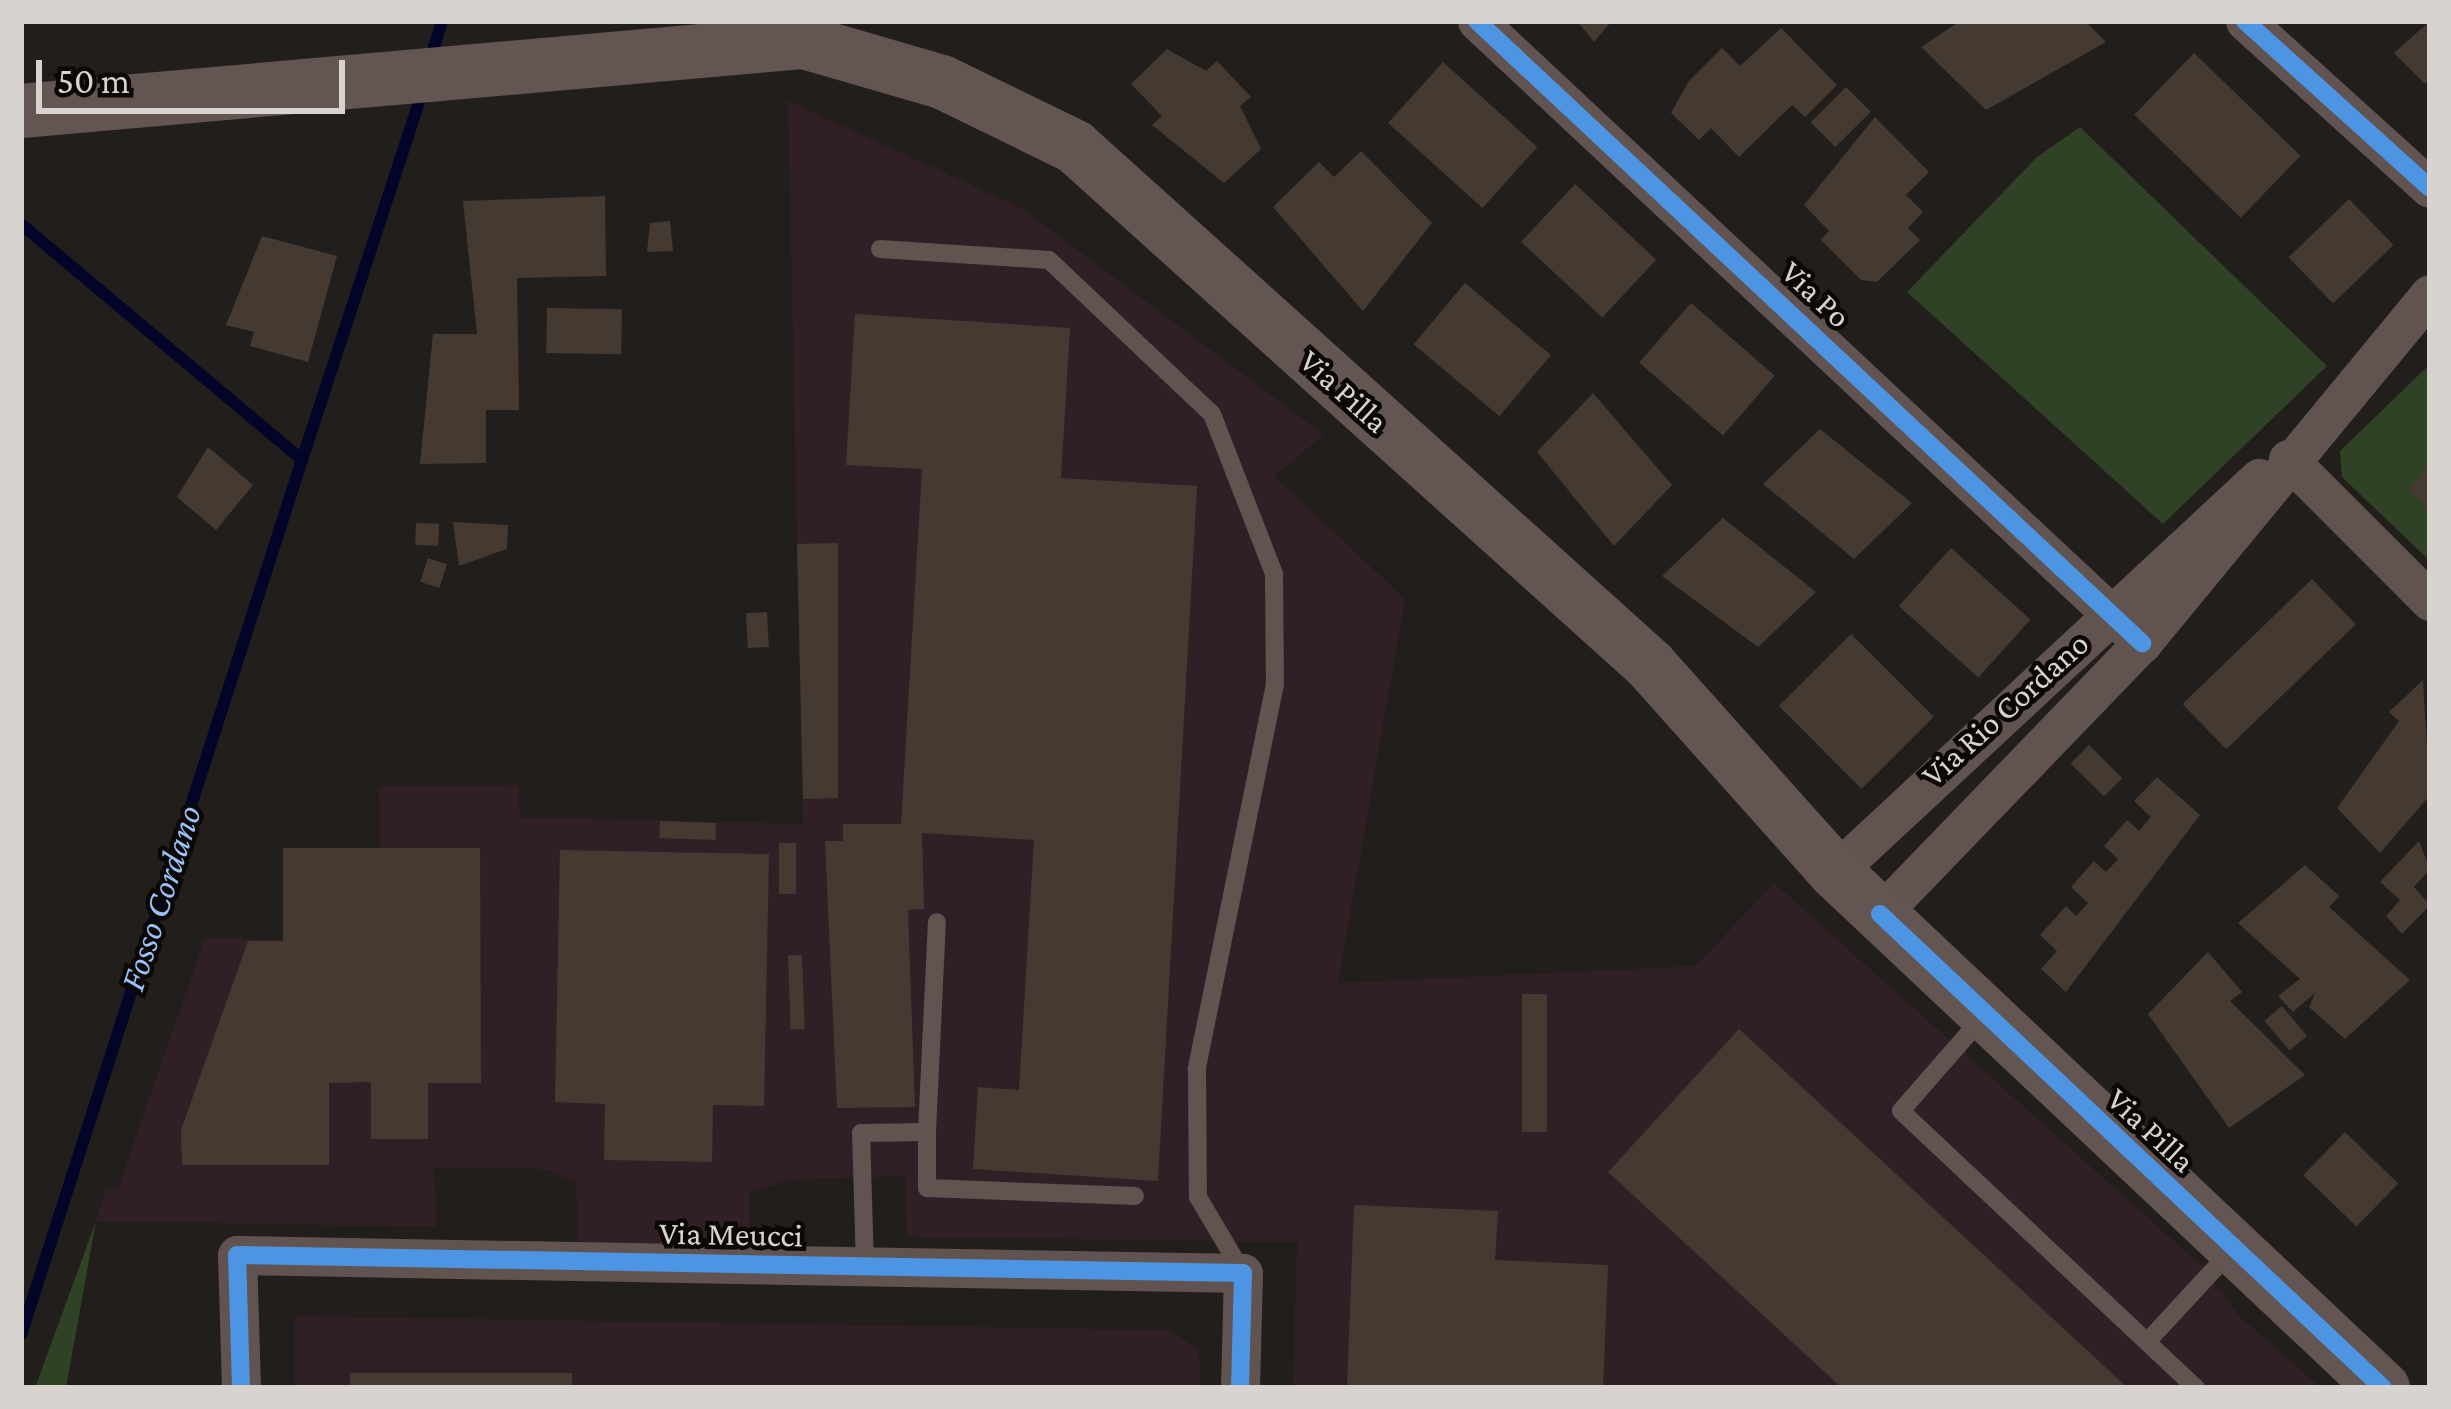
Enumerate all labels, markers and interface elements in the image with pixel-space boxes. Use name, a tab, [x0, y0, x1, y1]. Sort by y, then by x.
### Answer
scale bar	[42, 36, 351, 110]
text: 50 m	[57, 61, 130, 101]
street label: Via Po	[1773, 252, 1859, 336]
street label: Via Pilla	[1291, 341, 1397, 441]
street label: Via Rio Cordano	[1913, 624, 2097, 794]
water label: Fosso Cordano	[111, 800, 211, 996]
street label: Via Pilla	[2099, 1079, 2203, 1181]
street label: Via Meucci	[659, 1213, 803, 1255]

